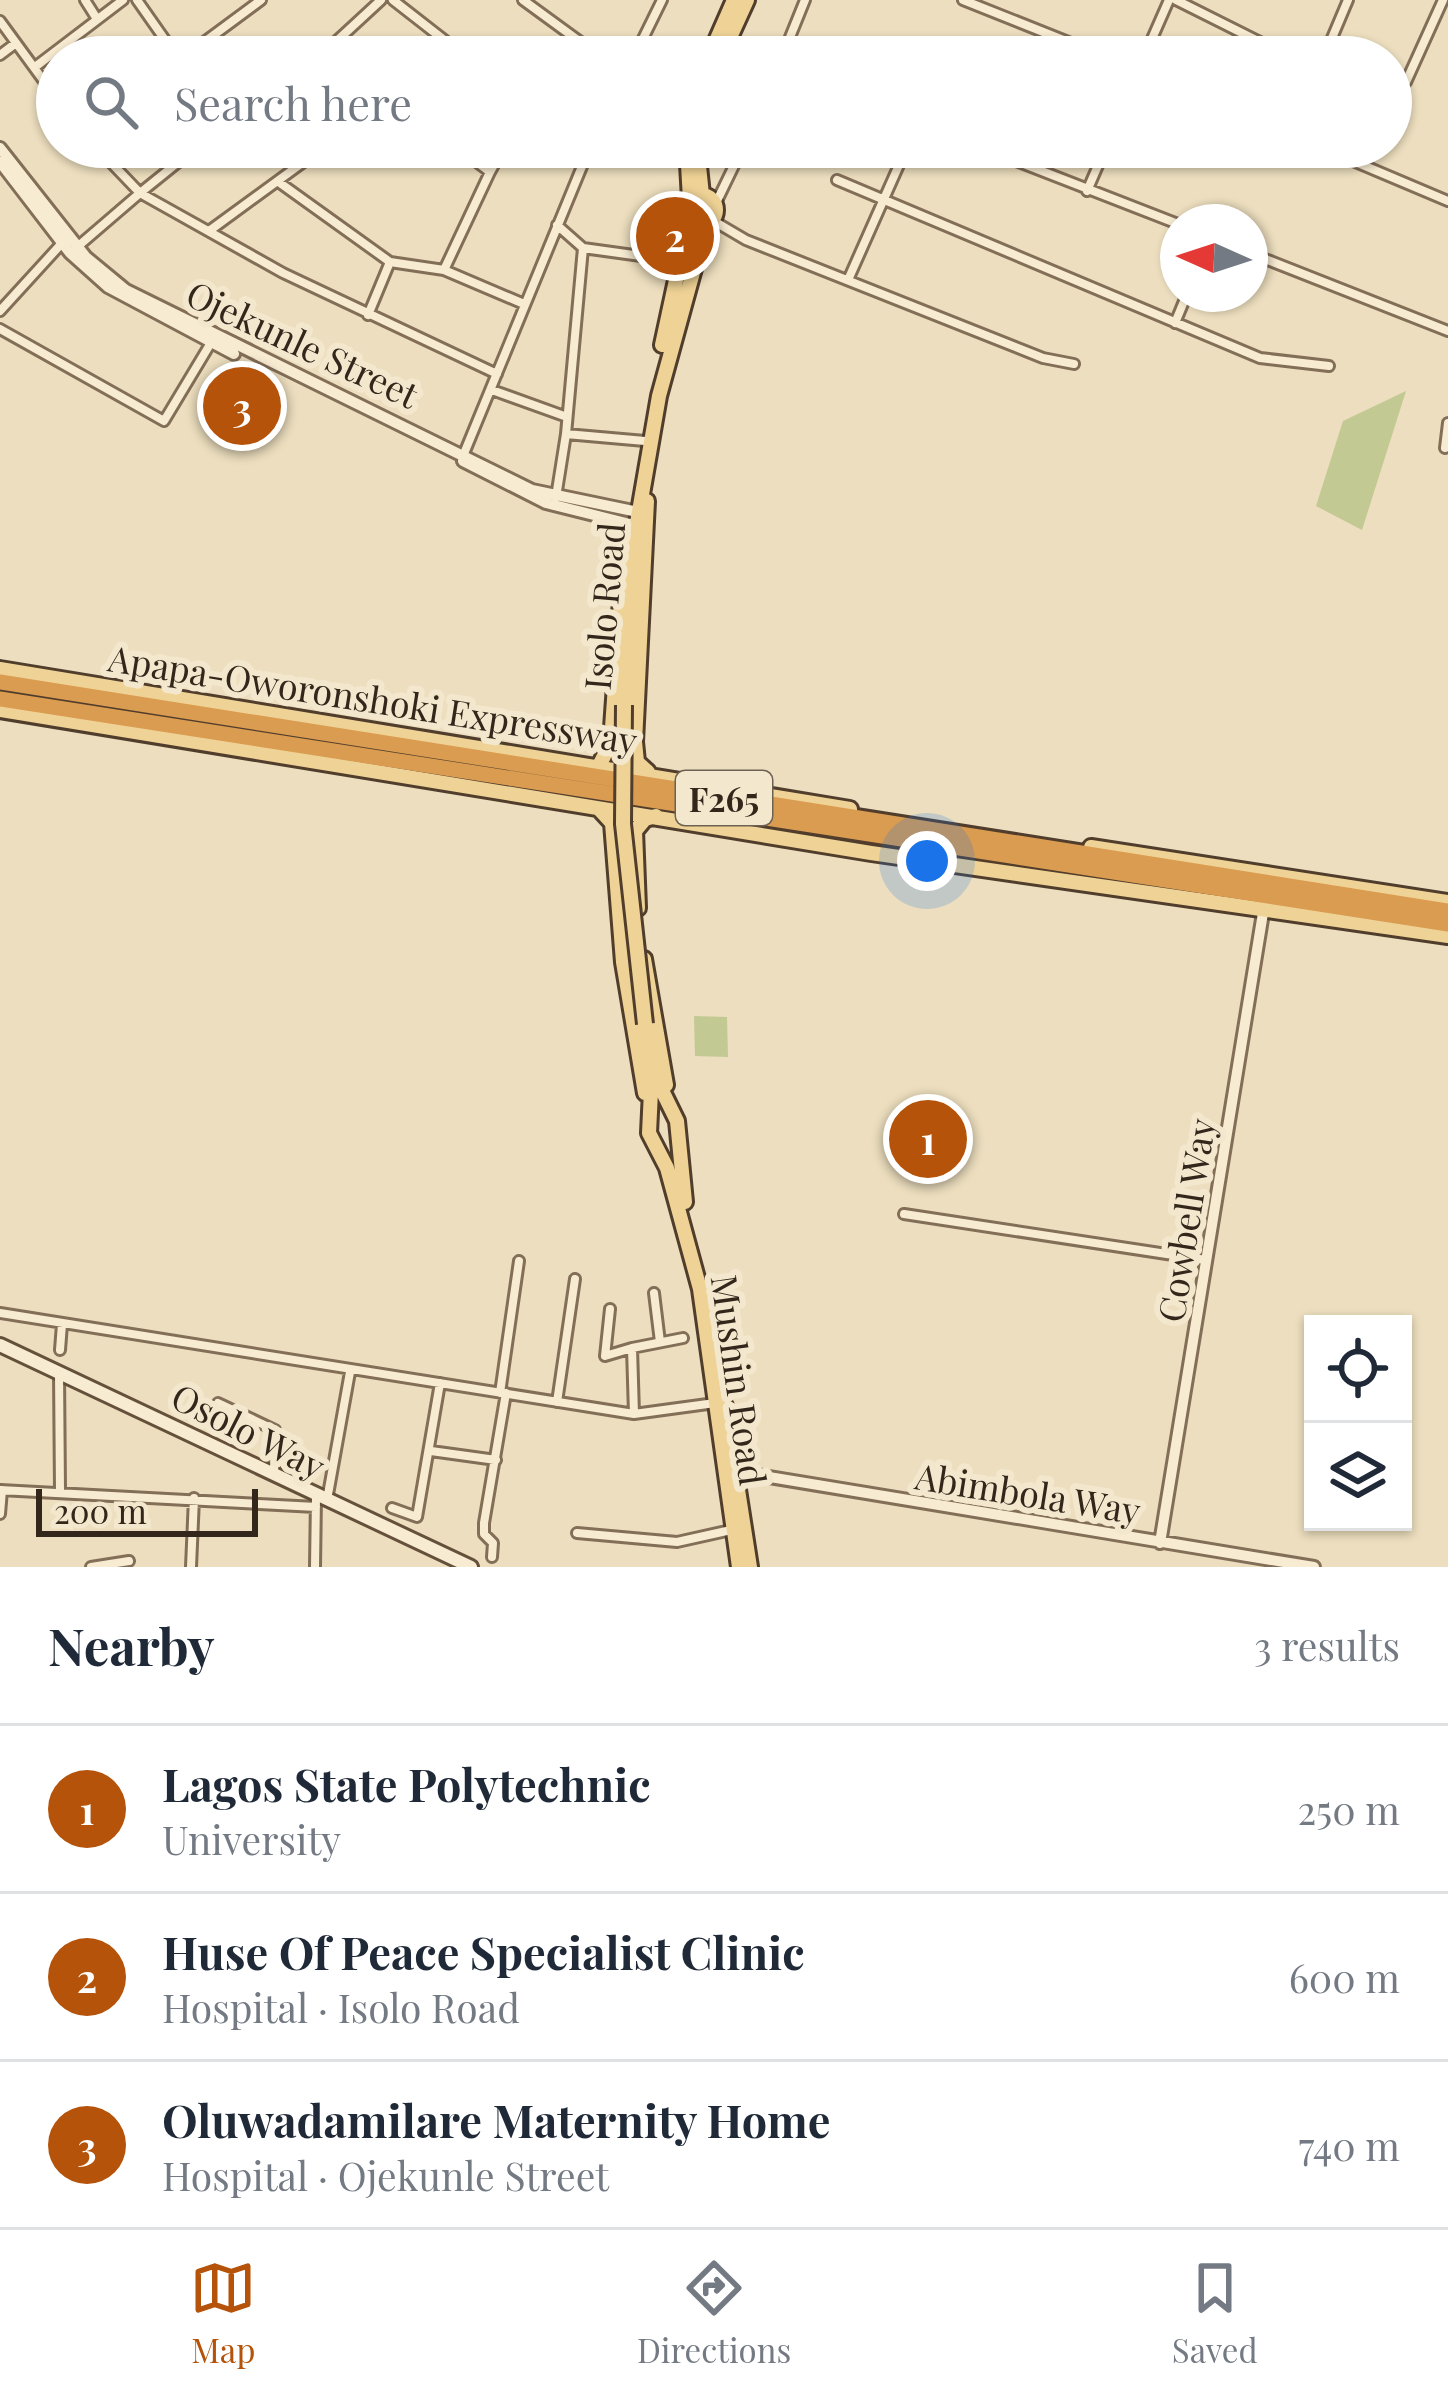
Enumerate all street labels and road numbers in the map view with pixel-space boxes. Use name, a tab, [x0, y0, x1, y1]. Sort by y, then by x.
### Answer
street label: Ojekunle Street	[179, 268, 428, 418]
street label: Isolo Road	[572, 520, 634, 692]
street label: Apapa-Oworonshoki Expressway	[104, 632, 641, 764]
road number: F265	[676, 771, 772, 825]
street label: Cowbell Way	[1145, 1115, 1225, 1325]
street label: Mushin Road	[701, 1272, 779, 1488]
street label: Osolo Way	[164, 1371, 334, 1489]
street label: Abimbola Way	[911, 1450, 1144, 1533]

